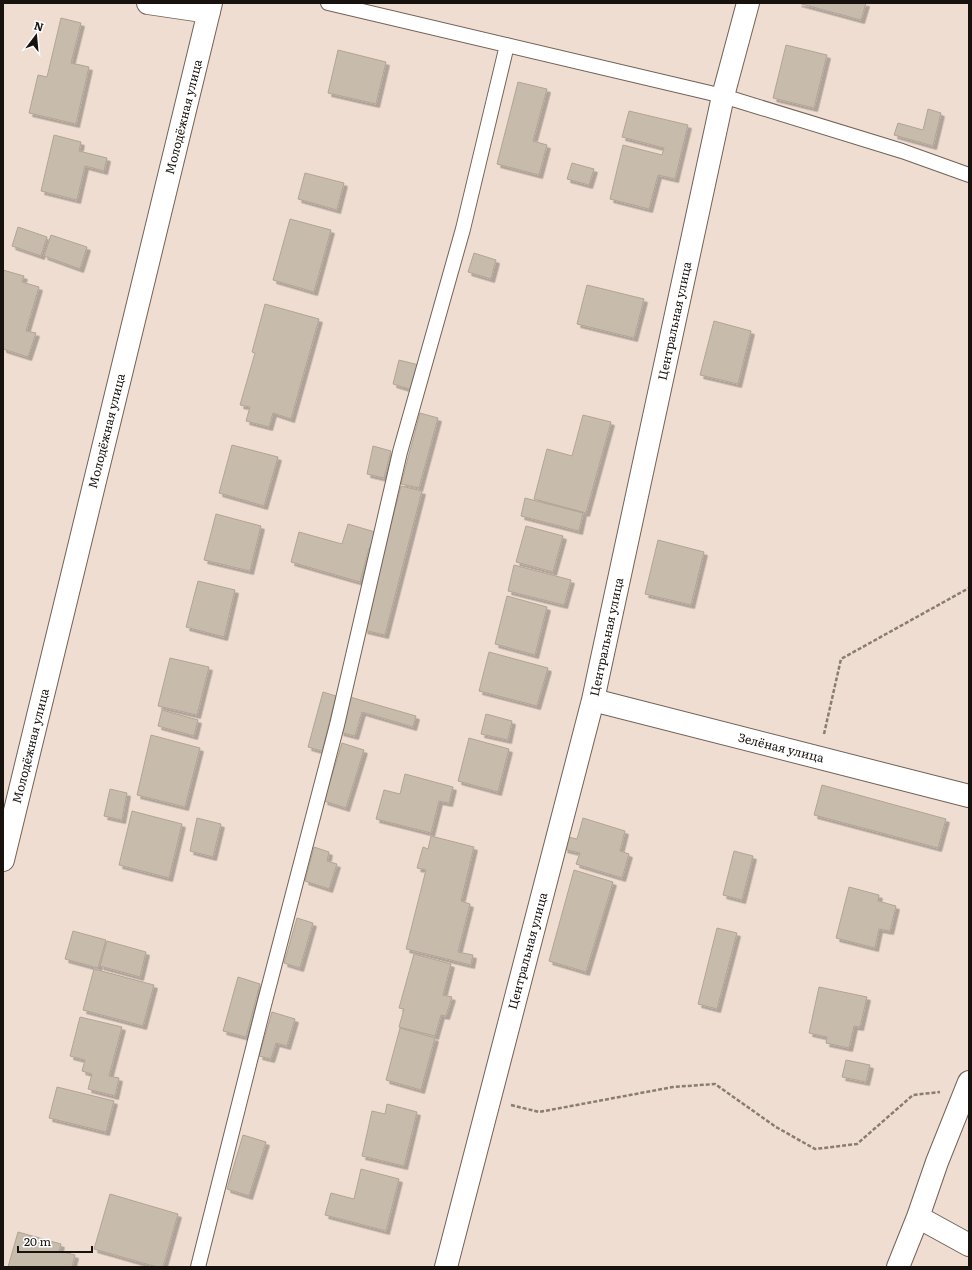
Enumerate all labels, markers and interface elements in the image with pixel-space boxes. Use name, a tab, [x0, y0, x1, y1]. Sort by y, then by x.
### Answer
north arrow	[16, 16, 56, 56]
text: N	[32, 16, 46, 34]
street label: Молодёжная улица	[160, 57, 206, 176]
street label: Центральная улица	[653, 259, 695, 382]
street label: Молодёжная улица	[83, 371, 129, 490]
street label: Центральная улица	[585, 575, 627, 698]
street label: Молодёжная улица	[7, 686, 53, 805]
street label: Зелёная улица	[736, 728, 827, 767]
street label: Центральная улица	[503, 890, 551, 1011]
scale bar	[18, 1228, 92, 1254]
text: 20 m	[24, 1232, 51, 1250]

